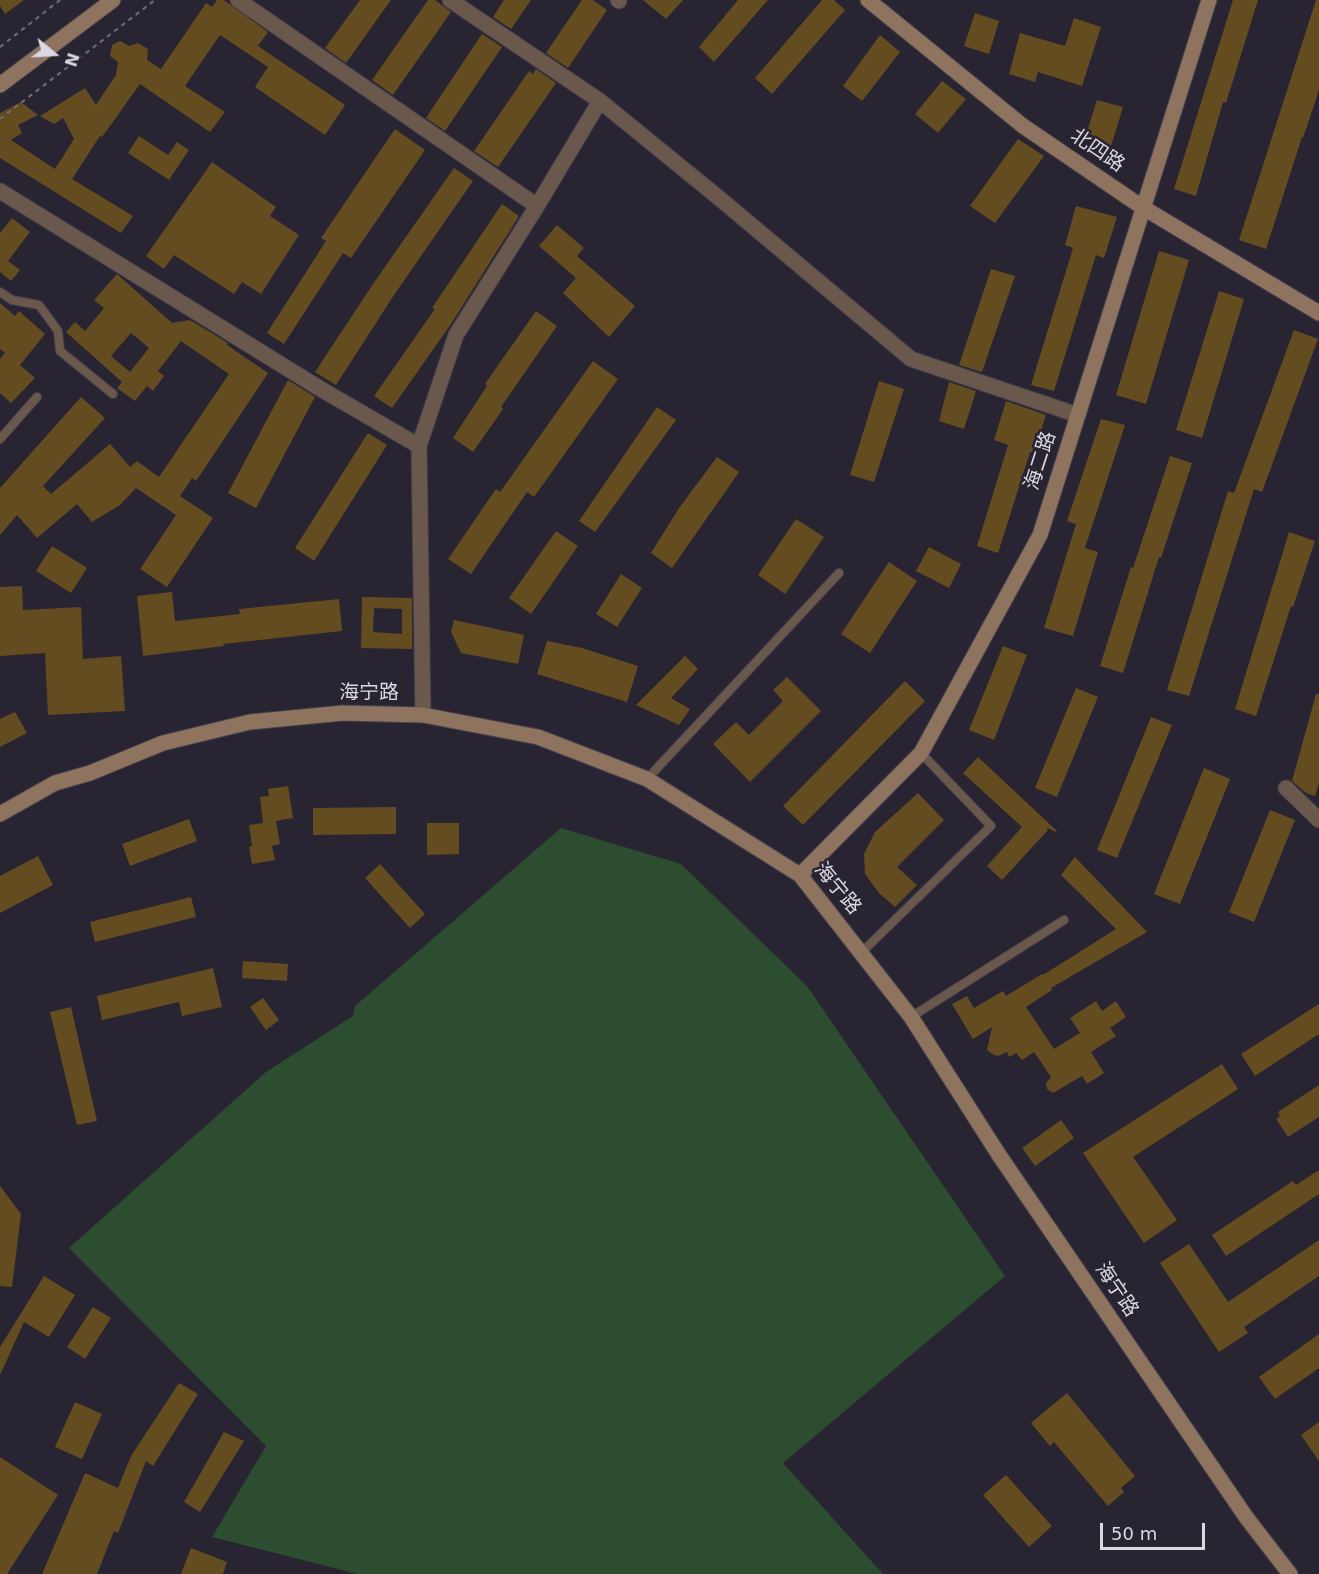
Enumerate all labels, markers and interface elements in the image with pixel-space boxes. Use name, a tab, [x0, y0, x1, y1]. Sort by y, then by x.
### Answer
north arrow	[24, 24, 84, 84]
text: N	[60, 50, 83, 69]
street label: 北四路	[1065, 124, 1129, 178]
street label: 海二路	[1020, 429, 1062, 493]
street label: 海宁路	[339, 682, 399, 706]
street label: 海宁路	[809, 858, 865, 920]
street label: 海宁路	[1089, 1258, 1143, 1322]
scale bar	[1103, 1511, 1208, 1549]
text: 50 m	[1111, 1523, 1157, 1544]

